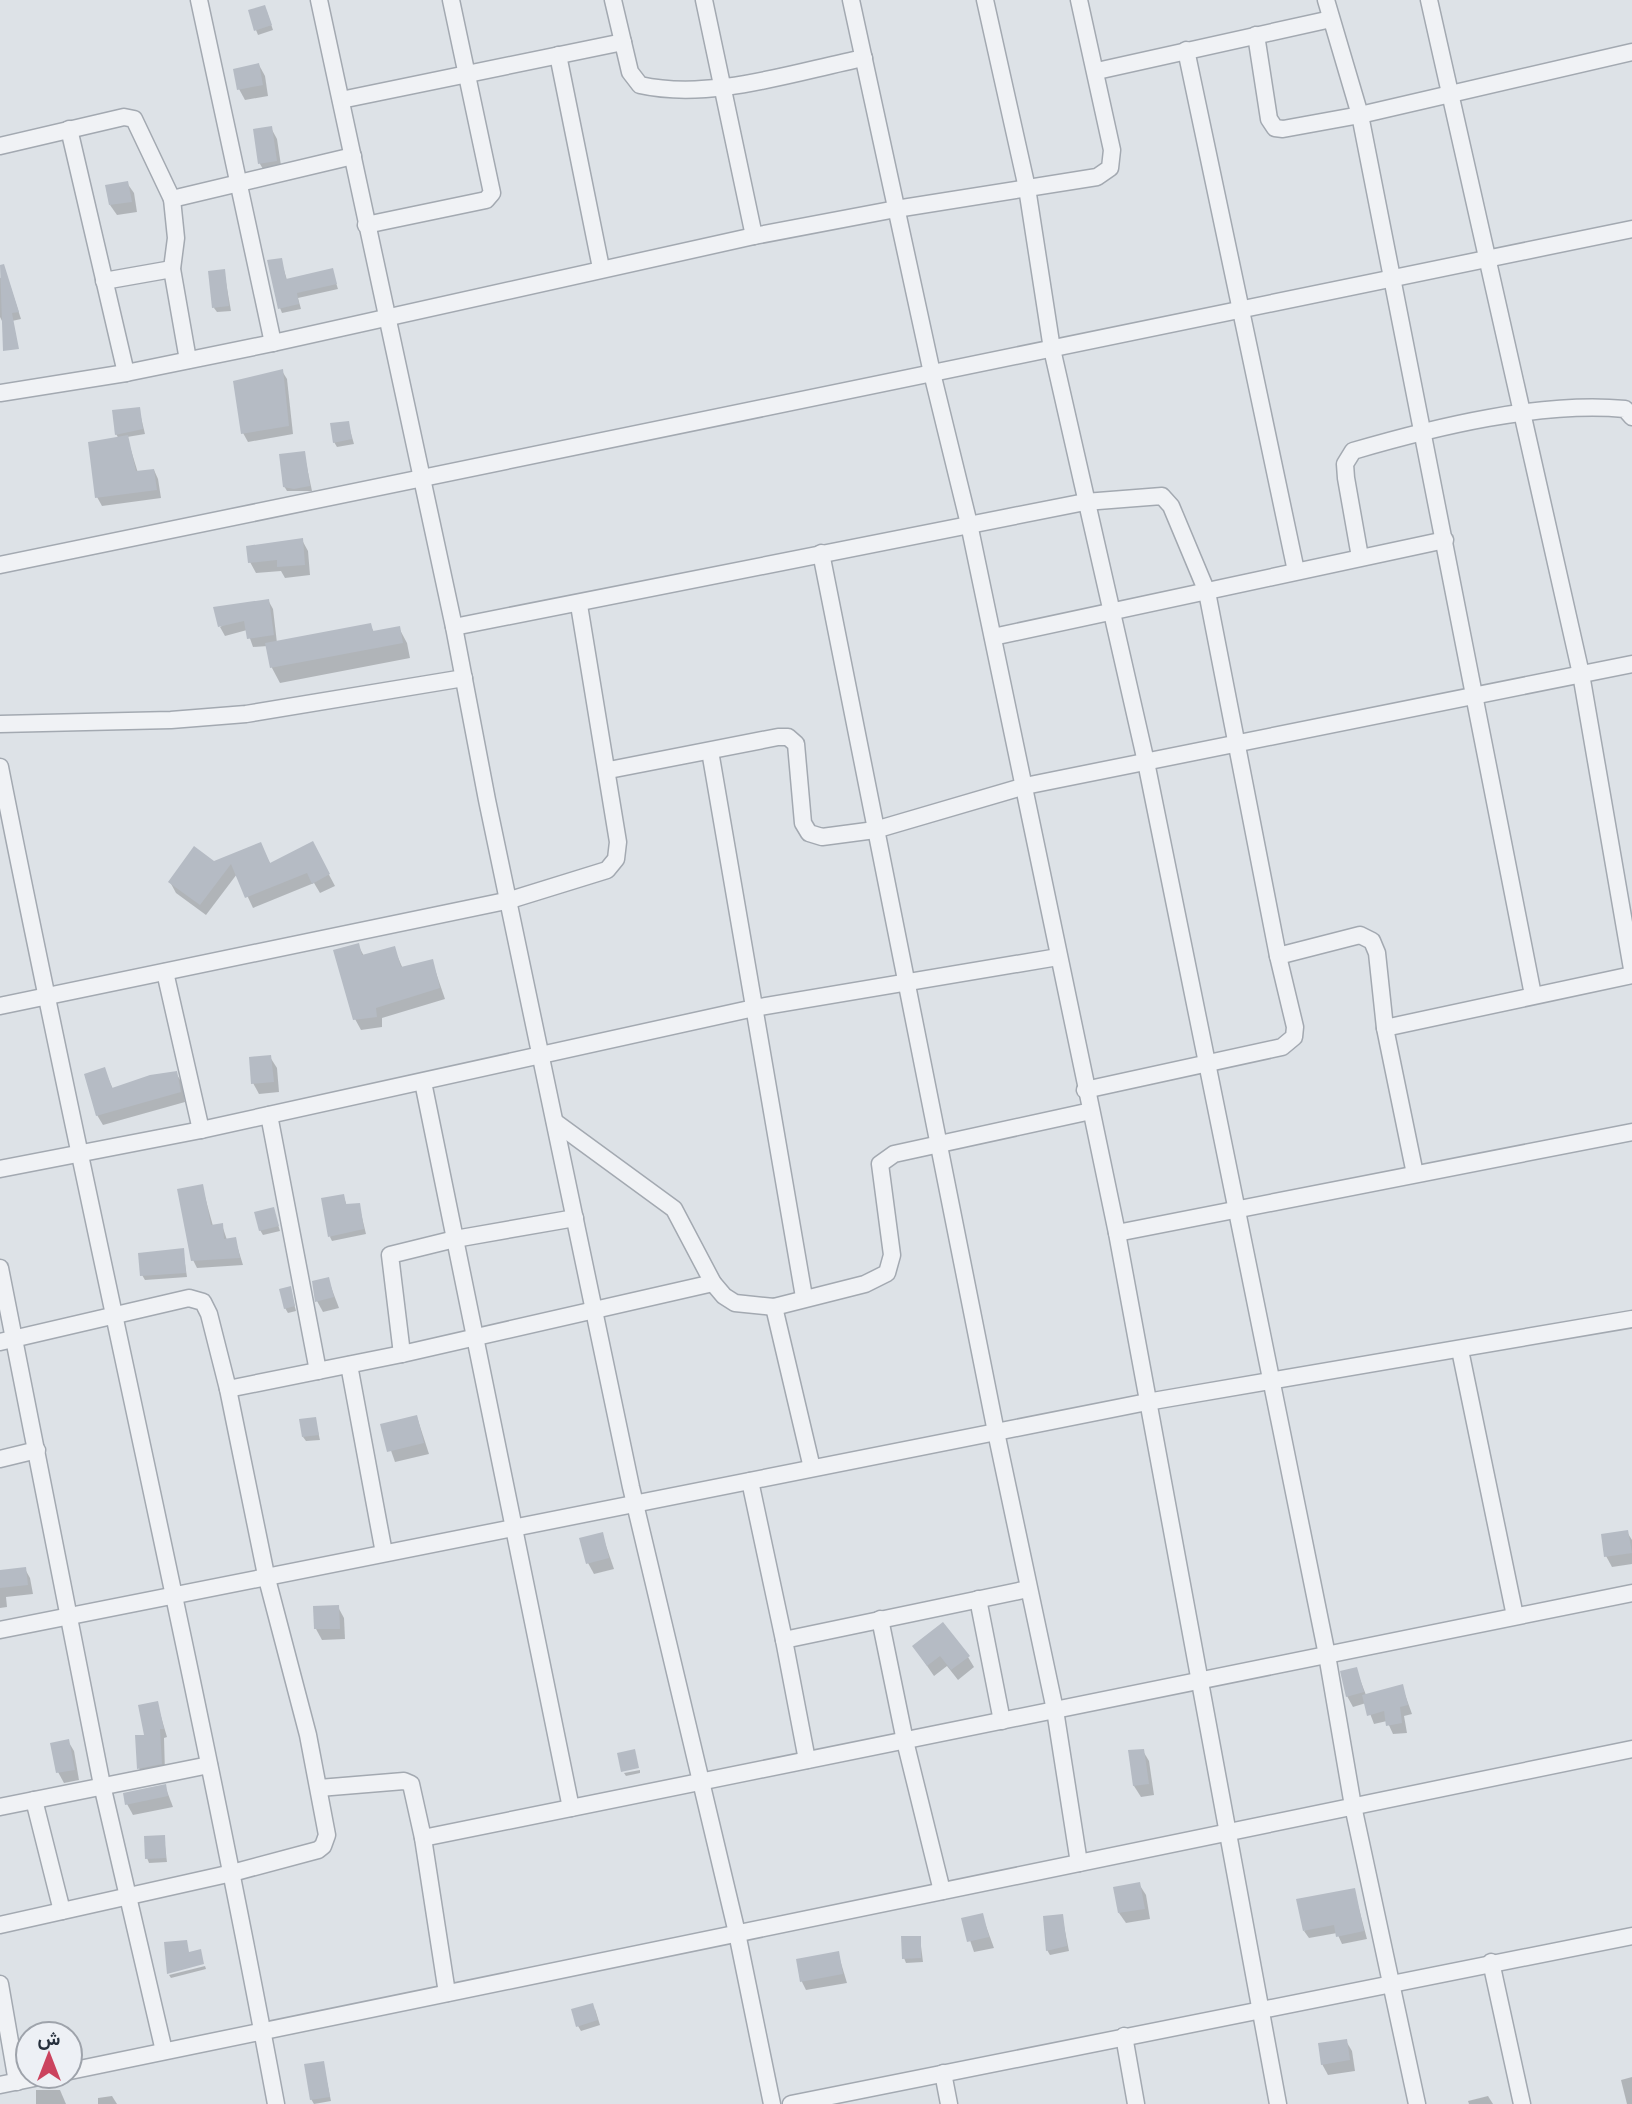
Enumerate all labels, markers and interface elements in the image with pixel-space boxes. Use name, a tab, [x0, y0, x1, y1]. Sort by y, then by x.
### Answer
north arrow	[14, 2020, 84, 2090]
text: ش	[38, 2026, 61, 2051]

